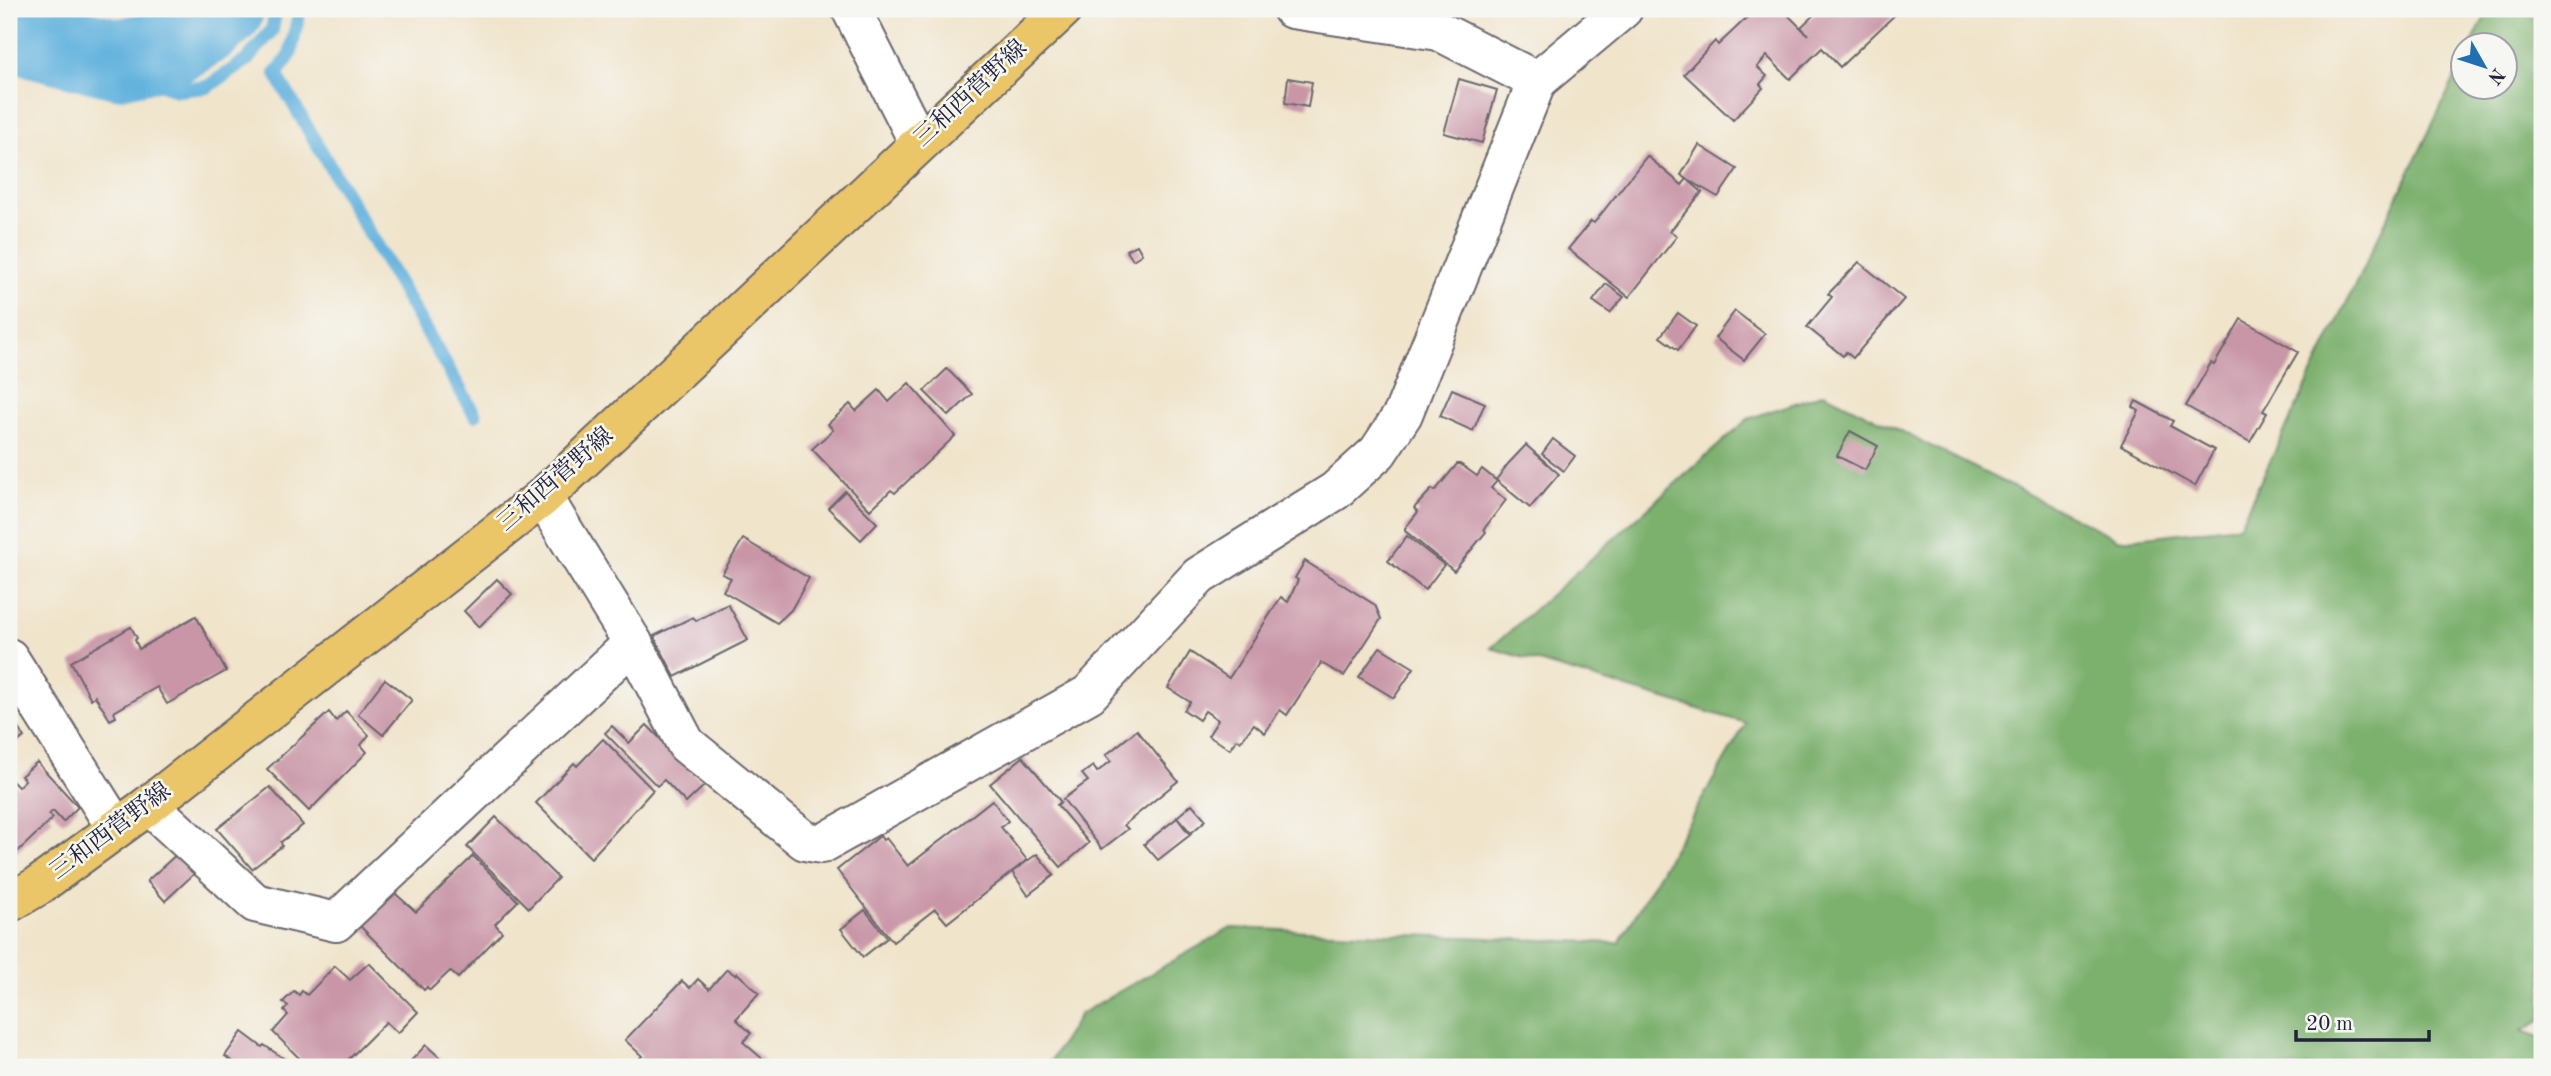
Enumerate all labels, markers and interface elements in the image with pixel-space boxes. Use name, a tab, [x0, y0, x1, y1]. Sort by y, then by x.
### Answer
north arrow	[2450, 32, 2520, 102]
street label: 三和西菅野線	[908, 34, 1032, 152]
text: N	[2483, 64, 2507, 87]
street label: 三和西菅野線	[492, 421, 618, 536]
street label: 三和西菅野線	[44, 777, 176, 885]
scale bar	[2296, 999, 2428, 1043]
text: 20 m	[2306, 1014, 2353, 1035]

